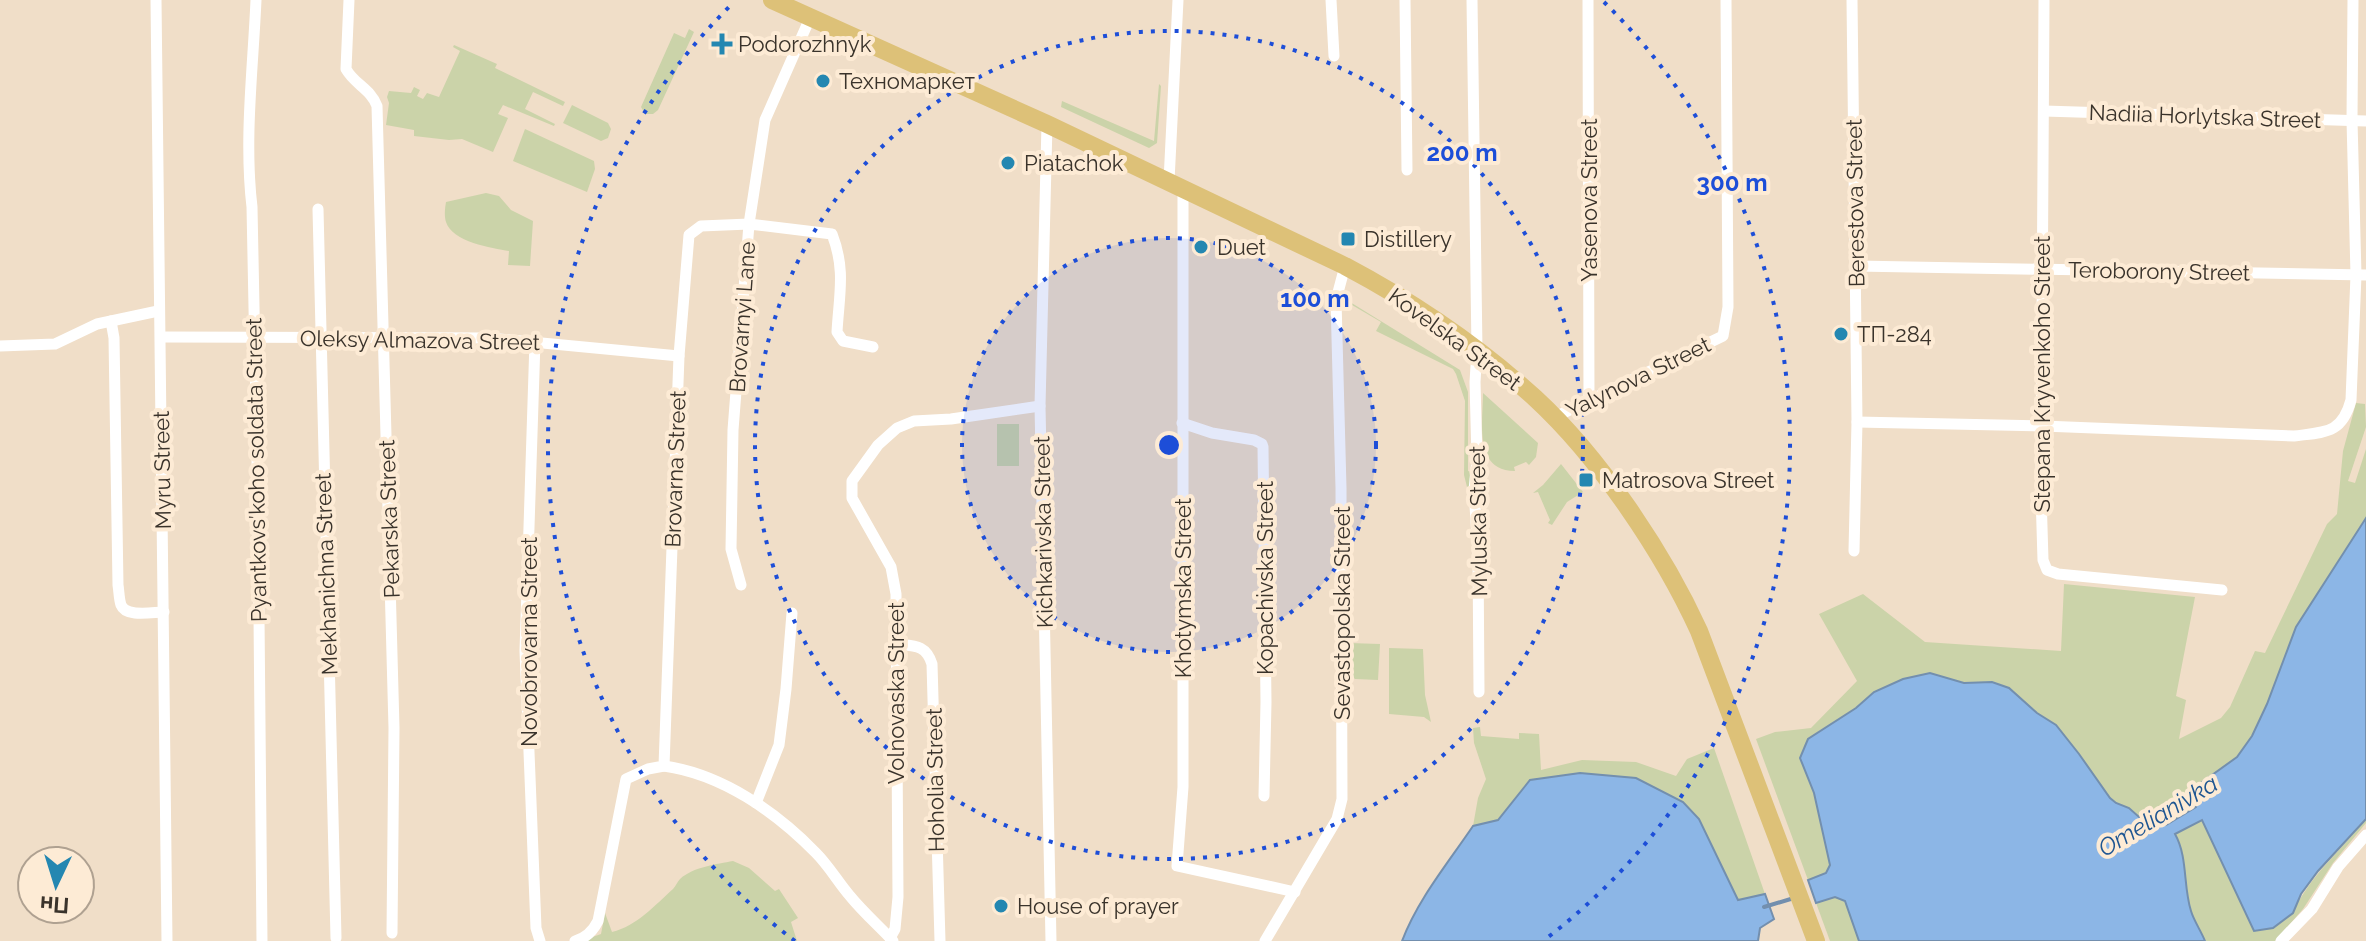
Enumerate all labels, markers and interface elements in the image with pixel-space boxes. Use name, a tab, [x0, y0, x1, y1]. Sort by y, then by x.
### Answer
place label: Podorozhnyk	[738, 31, 872, 57]
marker: Podorozhnyk	[713, 35, 731, 53]
place label: Техномаркет	[839, 68, 976, 94]
marker: Техномаркет	[814, 72, 832, 90]
street label: Nadiia Horlytska Street	[2088, 99, 2322, 133]
street label: Yasenova Street	[1576, 118, 1602, 282]
street label: Berestova Street	[1841, 118, 1869, 287]
text: 200 m	[1426, 138, 1498, 167]
place label: Piatachok	[1024, 150, 1124, 176]
marker: Piatachok	[999, 154, 1017, 172]
text: 300 m	[1697, 168, 1767, 197]
place label: Distillery	[1364, 226, 1452, 252]
marker: Distillery	[1339, 230, 1357, 248]
place label: Duet	[1217, 234, 1267, 260]
street label: Stepana Kryvenkoho Street	[2029, 235, 2055, 512]
marker: Duet	[1192, 238, 1210, 256]
street label: Brovarnyi Lane	[724, 241, 760, 393]
street label: Teroborony Street	[2068, 256, 2251, 286]
street label: Kovelska Street	[1384, 282, 1527, 396]
text: 100 m	[1280, 284, 1350, 313]
street label: Pyantkovsʹkoho soldata Street	[240, 317, 272, 622]
place label: ТП-284	[1857, 321, 1932, 347]
street label: Oleksy Almazova Street	[300, 325, 541, 355]
marker: ТП-284	[1832, 325, 1850, 343]
street label: Yalynova Street	[1562, 331, 1715, 423]
street label: Brovarna Street	[659, 389, 691, 548]
street label: Myru Street	[148, 410, 176, 530]
centre of rings	[1155, 431, 1183, 459]
street label: Kichkarivska Street	[1028, 435, 1058, 628]
street label: Pekarska Street	[373, 439, 405, 599]
street label: Myluska Street	[1464, 445, 1492, 597]
place label: Matrosova Street	[1602, 467, 1775, 493]
marker: Matrosova Street	[1577, 471, 1595, 489]
street label: Mekhanichna Street	[309, 472, 343, 676]
street label: Kopachivska Street	[1252, 480, 1278, 675]
street label: Khotymska Street	[1170, 497, 1196, 678]
street label: Sevastopolska Street	[1329, 505, 1355, 720]
street label: Novobrovarna Street	[516, 536, 542, 747]
street label: Volnovaska Street	[883, 601, 909, 784]
street label: Hoholia Street	[921, 707, 949, 852]
water label: Omelianivka	[2093, 769, 2223, 863]
north arrow	[16, 845, 96, 925]
text: Пн	[39, 891, 70, 919]
place label: House of prayer	[1017, 893, 1179, 919]
marker: House of prayer	[992, 897, 1010, 915]

